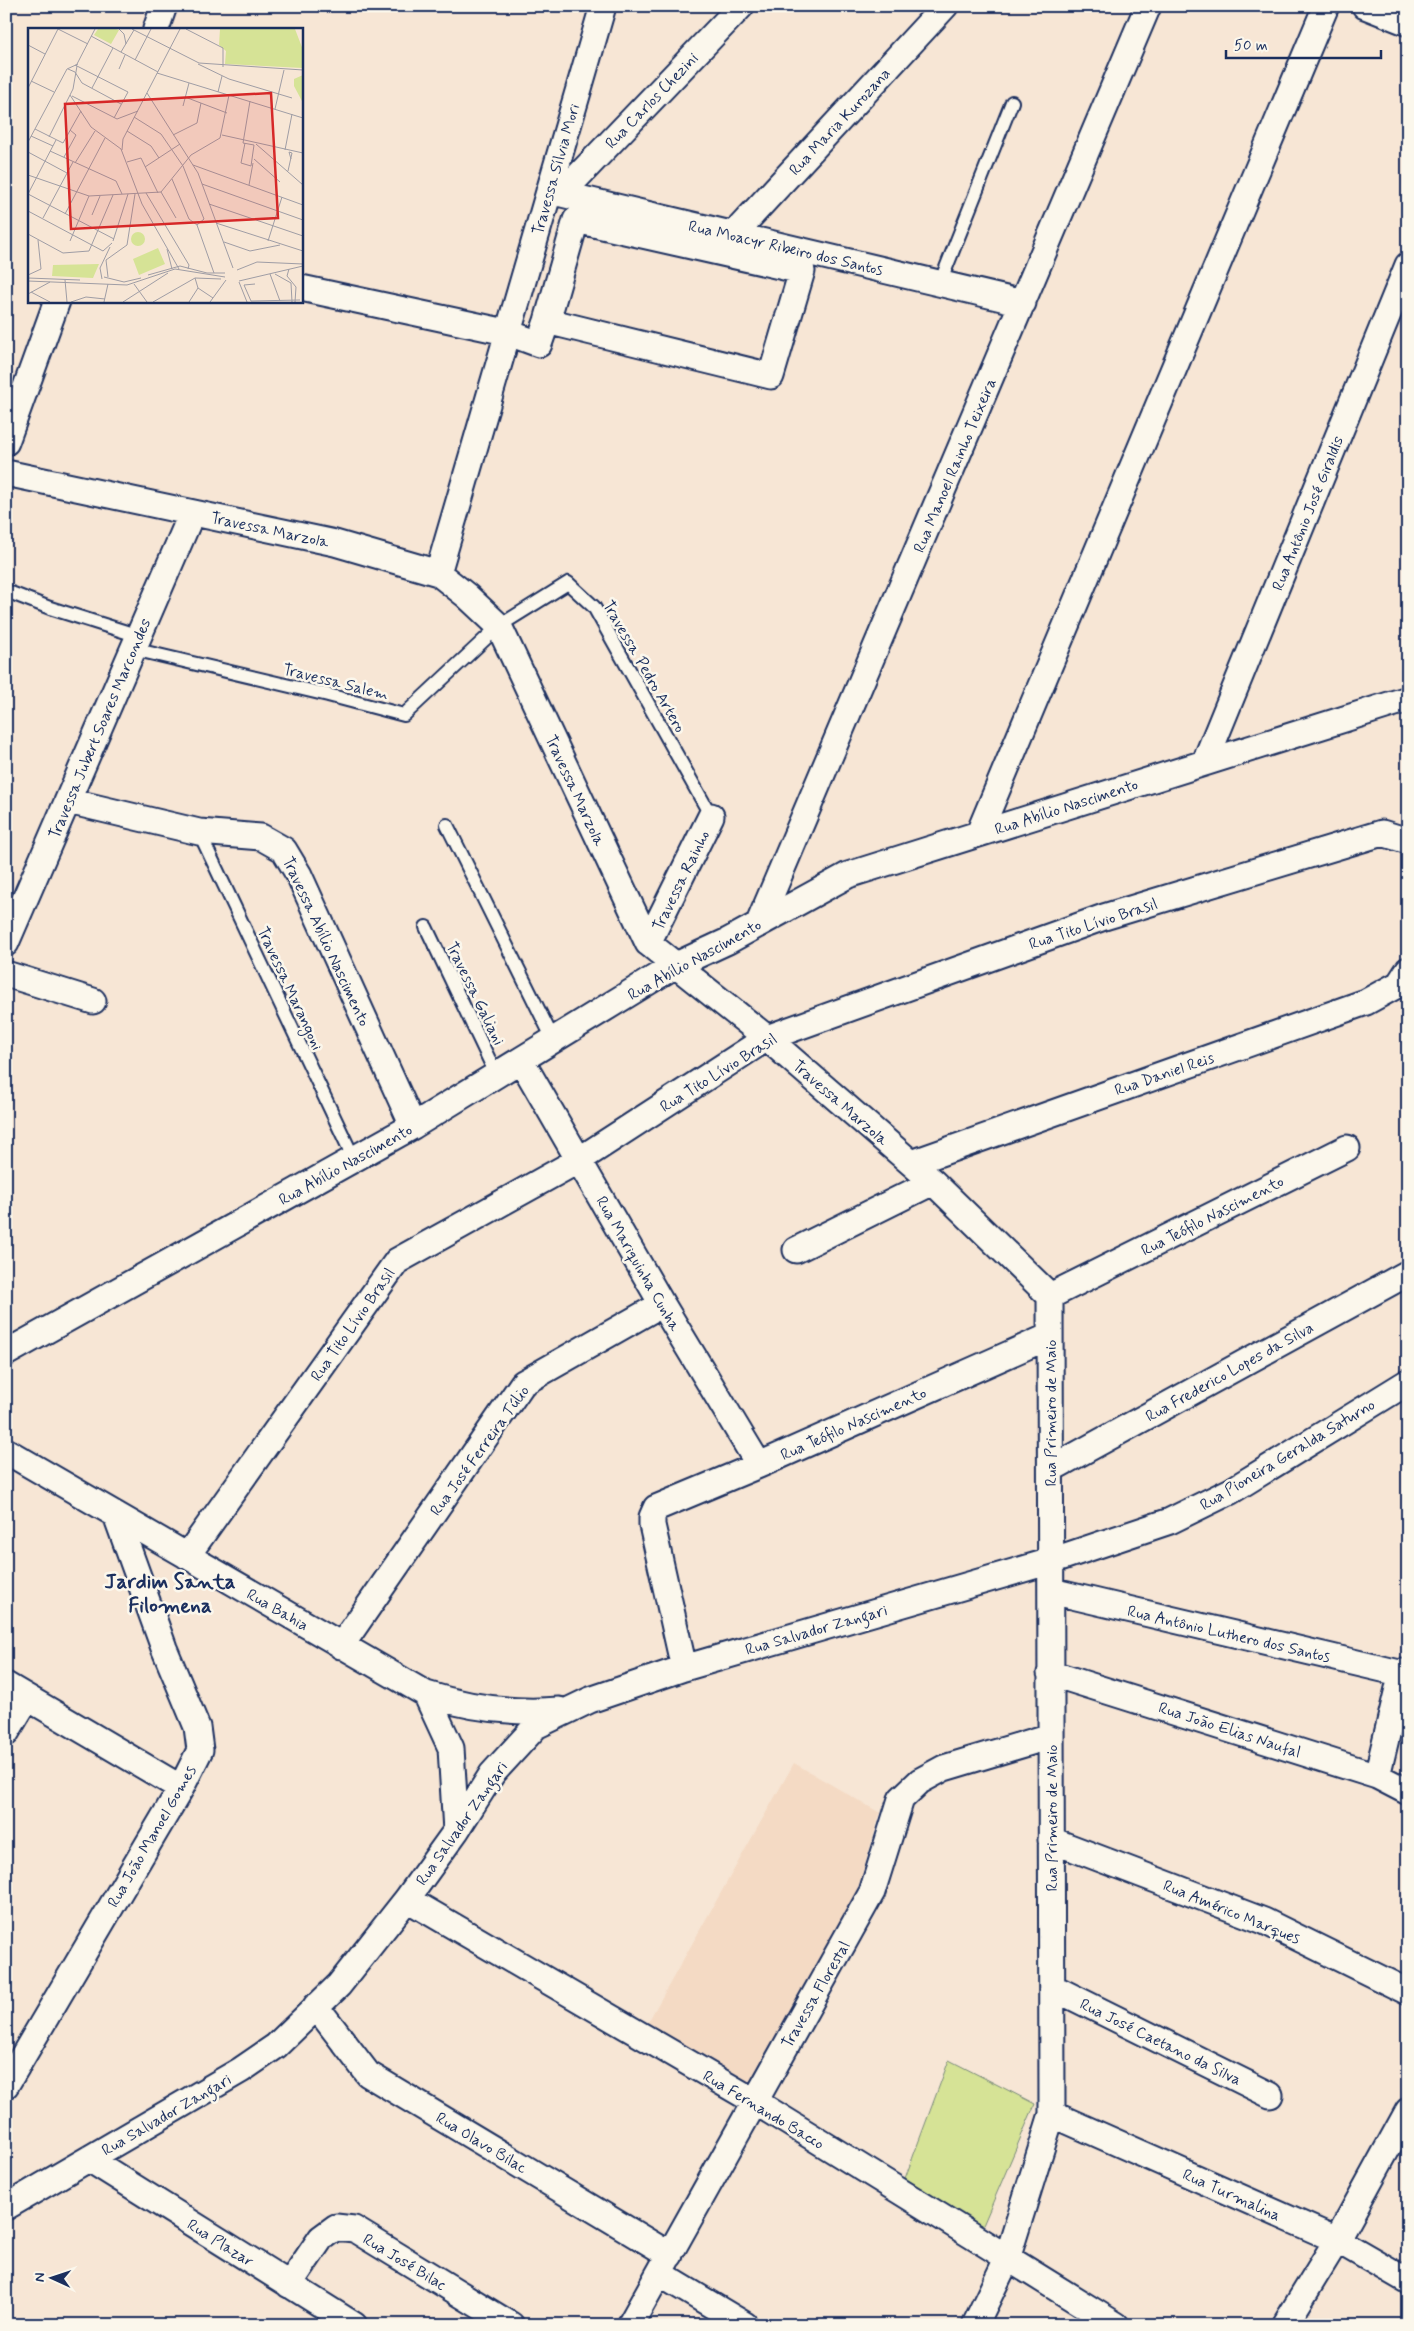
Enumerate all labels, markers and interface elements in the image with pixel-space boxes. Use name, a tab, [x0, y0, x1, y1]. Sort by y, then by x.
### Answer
inset map	[28, 28, 302, 302]
scale bar	[1226, 28, 1382, 60]
text: 50 m	[1234, 36, 1268, 56]
street label: Rua Carlos Chezini	[601, 48, 704, 154]
street label: Rua Maria Kurozana	[785, 64, 896, 180]
street label: Travessa Sílvia Mori	[528, 101, 585, 237]
street label: Rua Moacyr Ribeiro dos Santos	[686, 216, 885, 281]
street label: Rua Manoel Rainho Teixeira	[909, 375, 1002, 556]
street label: Rua Antônio José Giraldis	[1268, 433, 1349, 594]
street label: Travessa Marzola	[209, 508, 331, 553]
street label: Travessa Pedro Artero	[597, 597, 690, 737]
street label: Travessa Jubert Soares Marcondes	[44, 615, 156, 842]
street label: Travessa Salem	[281, 659, 391, 706]
street label: Travessa Marzola	[540, 732, 610, 850]
street label: Rua Abílio Nascimento	[992, 774, 1141, 841]
street label: Travessa Rainho	[648, 827, 715, 934]
street label: Travessa Abílio Nascimento	[277, 853, 374, 1030]
street label: Rua Tito Lívio Brasil	[1026, 894, 1160, 955]
street label: Rua Abílio Nascimento	[624, 915, 765, 1006]
street label: Travessa Marangoni	[251, 923, 328, 1055]
street label: Travessa Galiani	[441, 938, 509, 1049]
street label: Rua Tito Lívio Brasil	[656, 1029, 781, 1118]
street label: Rua Daniel Reis	[1112, 1048, 1217, 1101]
street label: Travessa Marzola	[788, 1056, 893, 1151]
street label: Rua Abílio Nascimento	[275, 1120, 416, 1211]
street label: Rua Teófilo Nascimento	[1138, 1171, 1288, 1261]
street label: Rua Mariquinha Cunha	[590, 1192, 685, 1335]
street label: Rua Tito Lívio Brasil	[306, 1264, 400, 1386]
street label: Rua Frederico Lopes da Silva	[1142, 1317, 1318, 1427]
street label: Rua Primeiro de Maio	[1041, 1339, 1062, 1486]
street label: Rua José Ferreira Túlio	[426, 1381, 535, 1520]
street label: Rua Teófilo Nascimento	[777, 1383, 930, 1466]
street label: Rua Pioneira Geralda Saturno	[1196, 1394, 1379, 1516]
district label: Jardim Santa Filomena	[104, 1568, 236, 1620]
street label: Rua Bahia	[242, 1584, 312, 1637]
street label: Rua Salvador Zangari	[743, 1600, 890, 1662]
street label: Rua Antônio Luthero dos Santos	[1125, 1601, 1332, 1668]
street label: Rua João Elias Naufal	[1156, 1697, 1304, 1763]
street label: Rua Primeiro de Maio	[1042, 1744, 1063, 1891]
street label: Rua Salvador Zangari	[412, 1758, 514, 1891]
street label: Rua João Manoel Gomes	[103, 1762, 202, 1912]
street label: Rua Américo Marques	[1160, 1875, 1303, 1950]
street label: Travessa Florestal	[777, 1937, 856, 2052]
street label: Rua José Caetano da Silva	[1076, 1994, 1245, 2091]
street label: Rua Fernando Bacco	[699, 2066, 828, 2155]
street label: Rua Salvador Zangari	[98, 2069, 236, 2162]
street label: Rua Olavo Bilac	[432, 2108, 531, 2179]
street label: Rua Turmalina	[1179, 2164, 1284, 2226]
street label: Rua Plazar	[183, 2214, 258, 2272]
street label: Rua José Bilac	[359, 2229, 450, 2295]
north arrow	[28, 2254, 78, 2304]
text: N	[31, 2272, 49, 2283]

